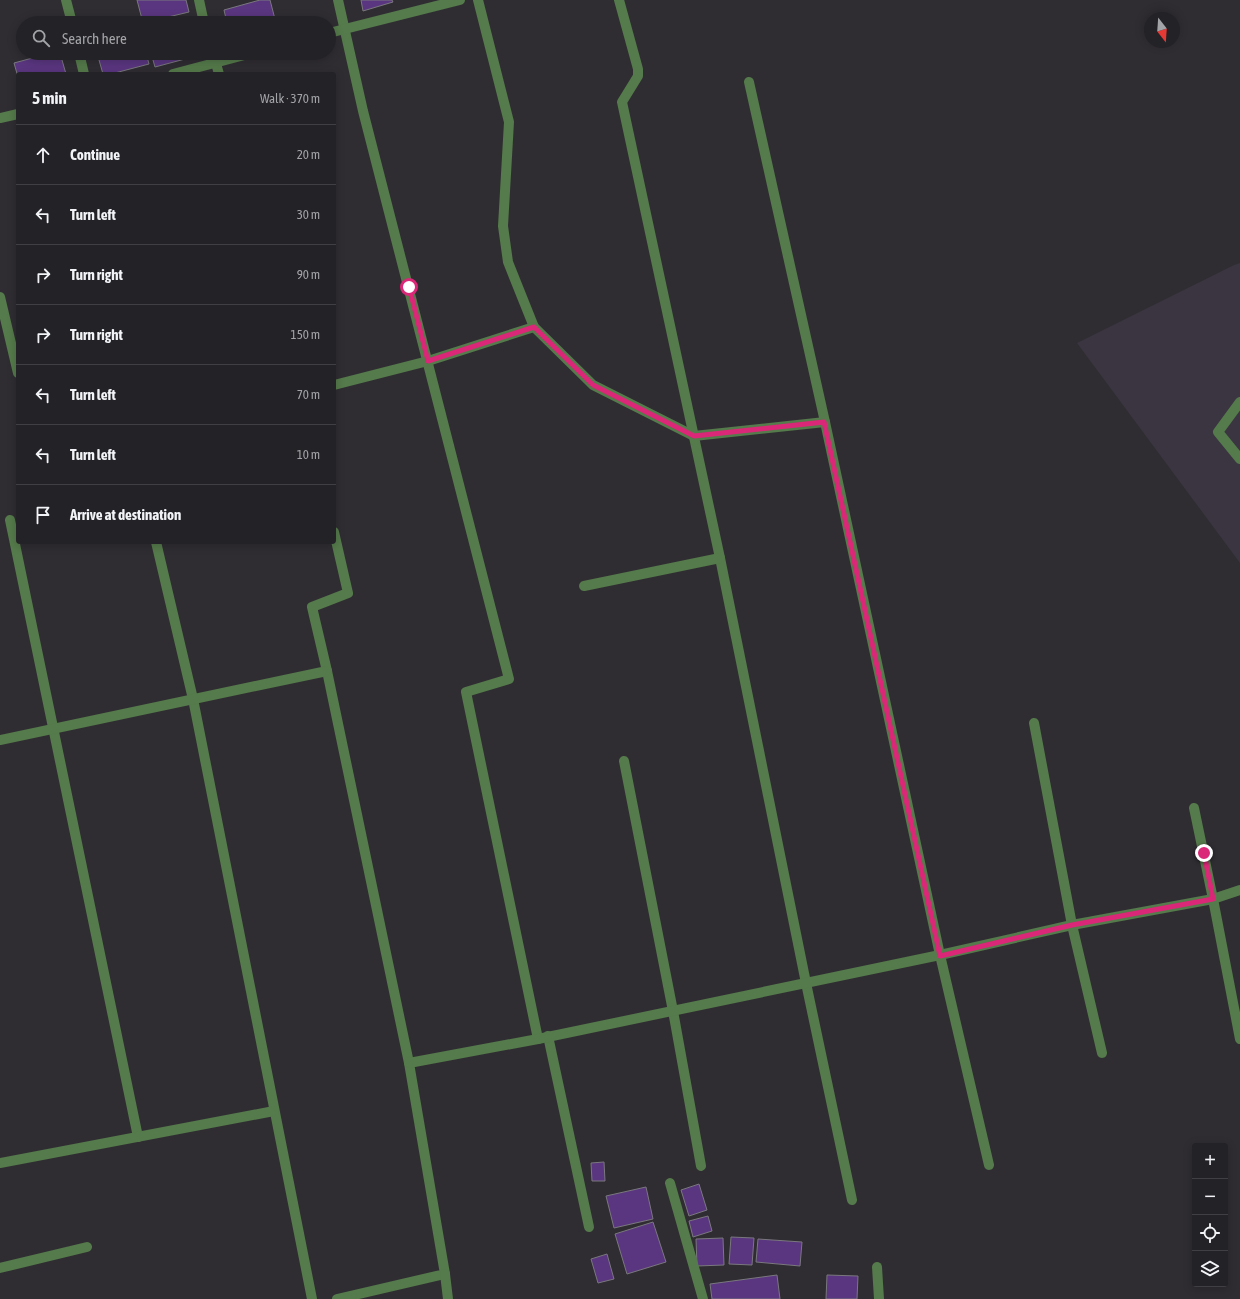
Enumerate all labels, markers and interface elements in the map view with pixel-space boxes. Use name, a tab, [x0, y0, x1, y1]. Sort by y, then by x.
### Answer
north arrow	[1144, 12, 1180, 48]
search box	[16, 16, 336, 60]
icon: search	[30, 27, 52, 49]
text: Search here	[62, 30, 127, 47]
text: 5 min	[32, 88, 67, 108]
text: Walk · 370 m	[260, 91, 320, 106]
icon: ahead	[32, 144, 54, 166]
text: Continue	[70, 146, 120, 163]
text: 20 m	[297, 147, 320, 162]
icon: left	[32, 204, 54, 226]
text: Turn left	[70, 206, 116, 223]
text: 30 m	[297, 207, 320, 222]
icon: right	[32, 264, 54, 286]
text: Turn right	[70, 266, 123, 283]
text: 90 m	[297, 267, 320, 282]
route start	[400, 278, 418, 296]
icon: right	[32, 324, 54, 346]
text: Turn right	[70, 326, 123, 343]
text: 150 m	[291, 327, 320, 342]
icon: left	[32, 384, 54, 406]
text: Turn left	[70, 386, 116, 403]
text: 70 m	[297, 387, 320, 402]
icon: left	[32, 444, 54, 466]
text: Turn left	[70, 446, 116, 463]
text: 10 m	[297, 447, 320, 462]
icon: arrive	[32, 504, 54, 526]
text: Arrive at destination	[70, 506, 181, 523]
route end	[1195, 844, 1213, 862]
map controls	[1192, 1143, 1228, 1287]
button: +	[1192, 1143, 1228, 1179]
button: −	[1192, 1179, 1228, 1215]
button: locate	[1192, 1215, 1228, 1251]
button: layers	[1192, 1251, 1228, 1287]

